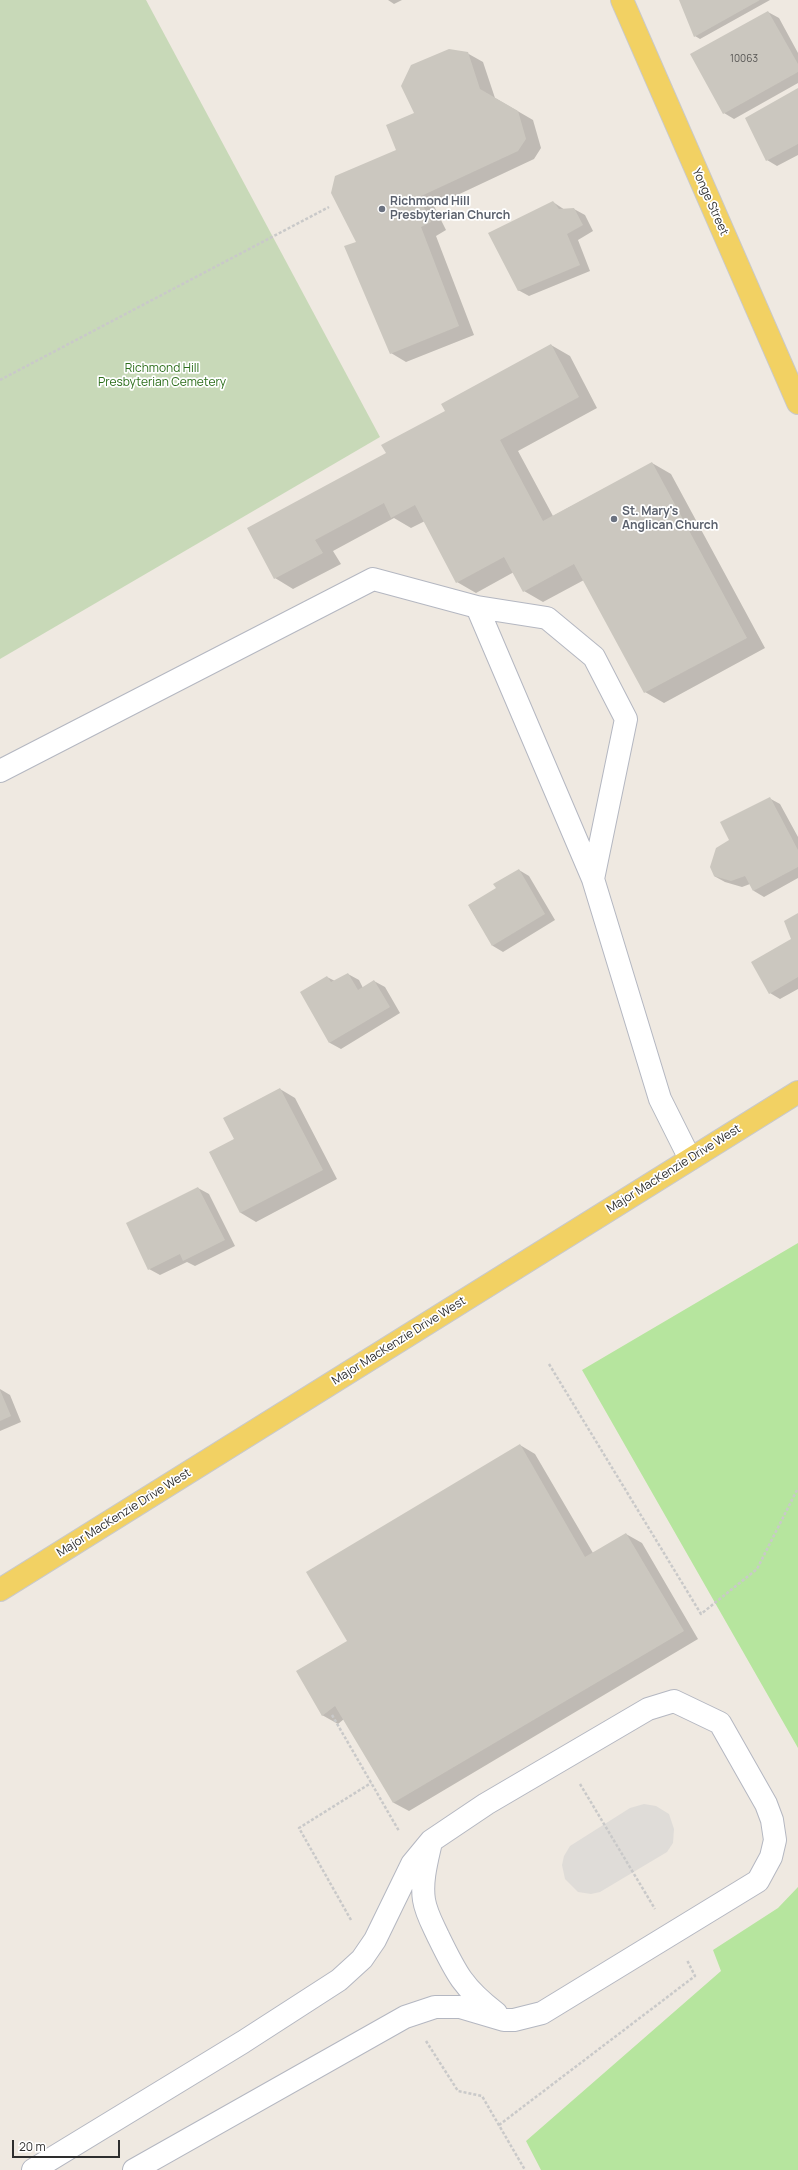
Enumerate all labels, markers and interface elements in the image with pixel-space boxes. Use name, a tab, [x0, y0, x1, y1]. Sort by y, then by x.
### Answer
house number: 10063	[730, 53, 758, 65]
street label: Yonge Street	[689, 166, 731, 238]
place label: Richmond Hill Presbyterian Church	[390, 195, 510, 223]
marker: Richmond Hill Presbyterian Church	[377, 204, 387, 214]
park label: Richmond Hill Presbyterian Cemetery	[98, 362, 226, 390]
place label: St. Mary's Anglican Church	[622, 505, 718, 533]
marker: St. Mary's Anglican Church	[609, 514, 619, 524]
street label: Major MacKenzie Drive West	[604, 1122, 744, 1216]
street label: Major MacKenzie Drive West	[329, 1294, 469, 1388]
street label: Major MacKenzie Drive West	[54, 1466, 194, 1560]
scale bar	[14, 2132, 122, 2158]
text: 20 m	[19, 2138, 46, 2155]

